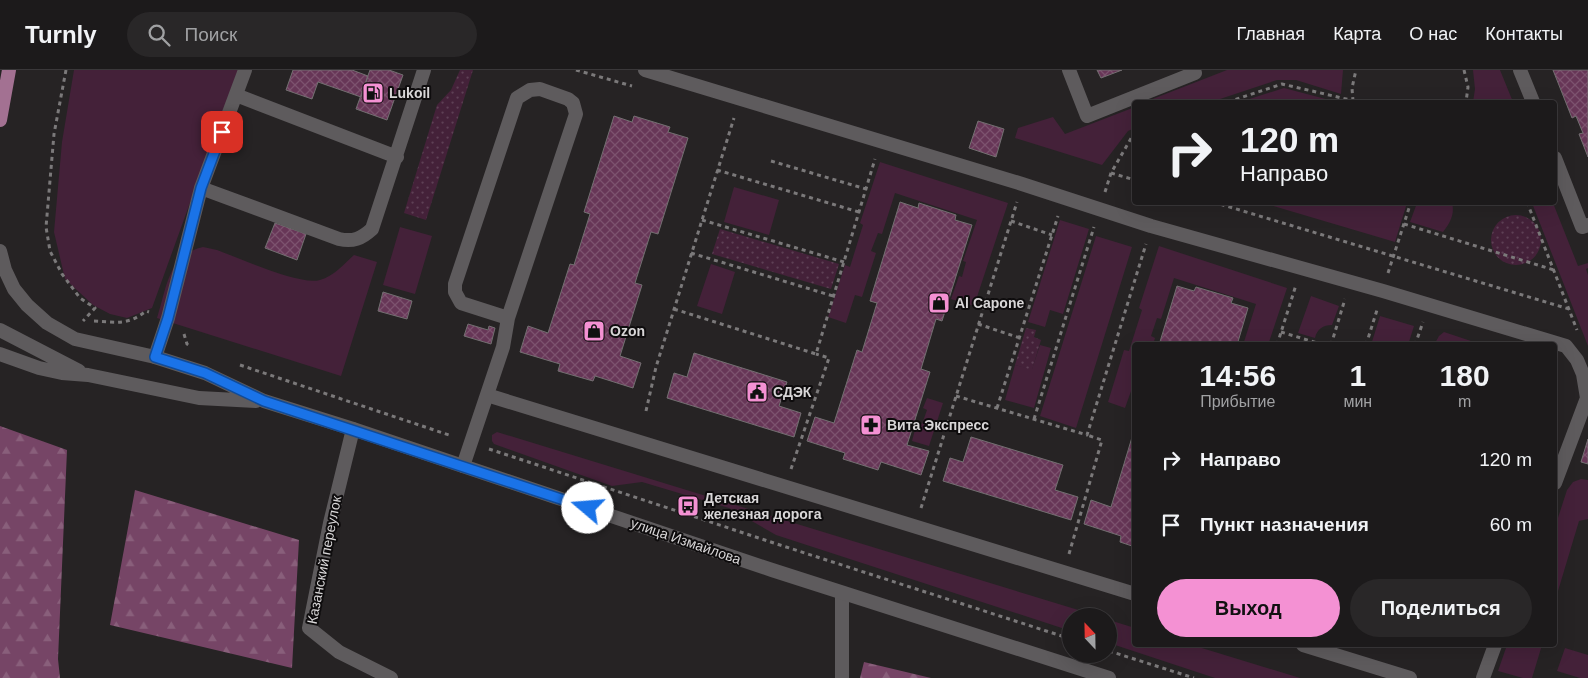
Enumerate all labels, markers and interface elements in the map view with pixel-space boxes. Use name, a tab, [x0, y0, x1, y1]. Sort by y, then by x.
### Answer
search box	[127, 12, 477, 57]
text: Turnly	[25, 21, 97, 48]
icon: search	[145, 21, 173, 49]
text: Поиск	[185, 24, 237, 45]
text: Главная	[1237, 24, 1305, 44]
text: Карта	[1333, 24, 1381, 44]
text: О нас	[1409, 24, 1457, 44]
text: Контакты	[1485, 24, 1563, 44]
fuel station icon: Lukoil	[361, 81, 385, 105]
place label: Lukoil	[389, 85, 430, 101]
pin	[201, 111, 243, 153]
icon: arrive	[208, 118, 236, 146]
icon: right	[1157, 120, 1222, 185]
text: 120 m	[1240, 120, 1339, 159]
text: Направо	[1240, 161, 1328, 186]
shop icon: Al Capone	[927, 291, 951, 315]
place label: Al Capone	[955, 295, 1024, 311]
shop icon: Ozon	[582, 319, 606, 343]
place label: Ozon	[610, 323, 645, 339]
text: 14:56	[1199, 359, 1276, 392]
text: 1	[1349, 359, 1366, 392]
text: 180	[1440, 359, 1490, 392]
public building icon: СДЭК	[745, 380, 769, 404]
place label: СДЭК	[773, 384, 812, 400]
text: Прибытие	[1200, 393, 1275, 410]
text: мин	[1343, 393, 1372, 410]
text: m	[1458, 393, 1471, 410]
pharmacy icon: Вита Экспресс	[859, 413, 883, 437]
place label: Вита Экспресс	[887, 417, 989, 433]
icon: right	[1157, 446, 1185, 474]
text: Направо	[1200, 449, 1281, 470]
text: 120 m	[1479, 449, 1532, 470]
position arrow	[561, 481, 613, 533]
place label: Детская железная дорога	[703, 490, 822, 522]
street label: Казанский переулок	[304, 494, 344, 625]
bus stop icon: Детская железная дорога	[676, 494, 700, 518]
icon: arrive	[1157, 511, 1185, 539]
text: Пункт назначения	[1200, 514, 1369, 535]
text: 60 m	[1490, 514, 1532, 535]
street label: улица Измайлова	[629, 515, 743, 567]
button: Выход	[1157, 579, 1340, 637]
button: Поделиться	[1350, 579, 1532, 637]
north arrow	[1062, 608, 1118, 662]
map controls	[1062, 608, 1117, 663]

